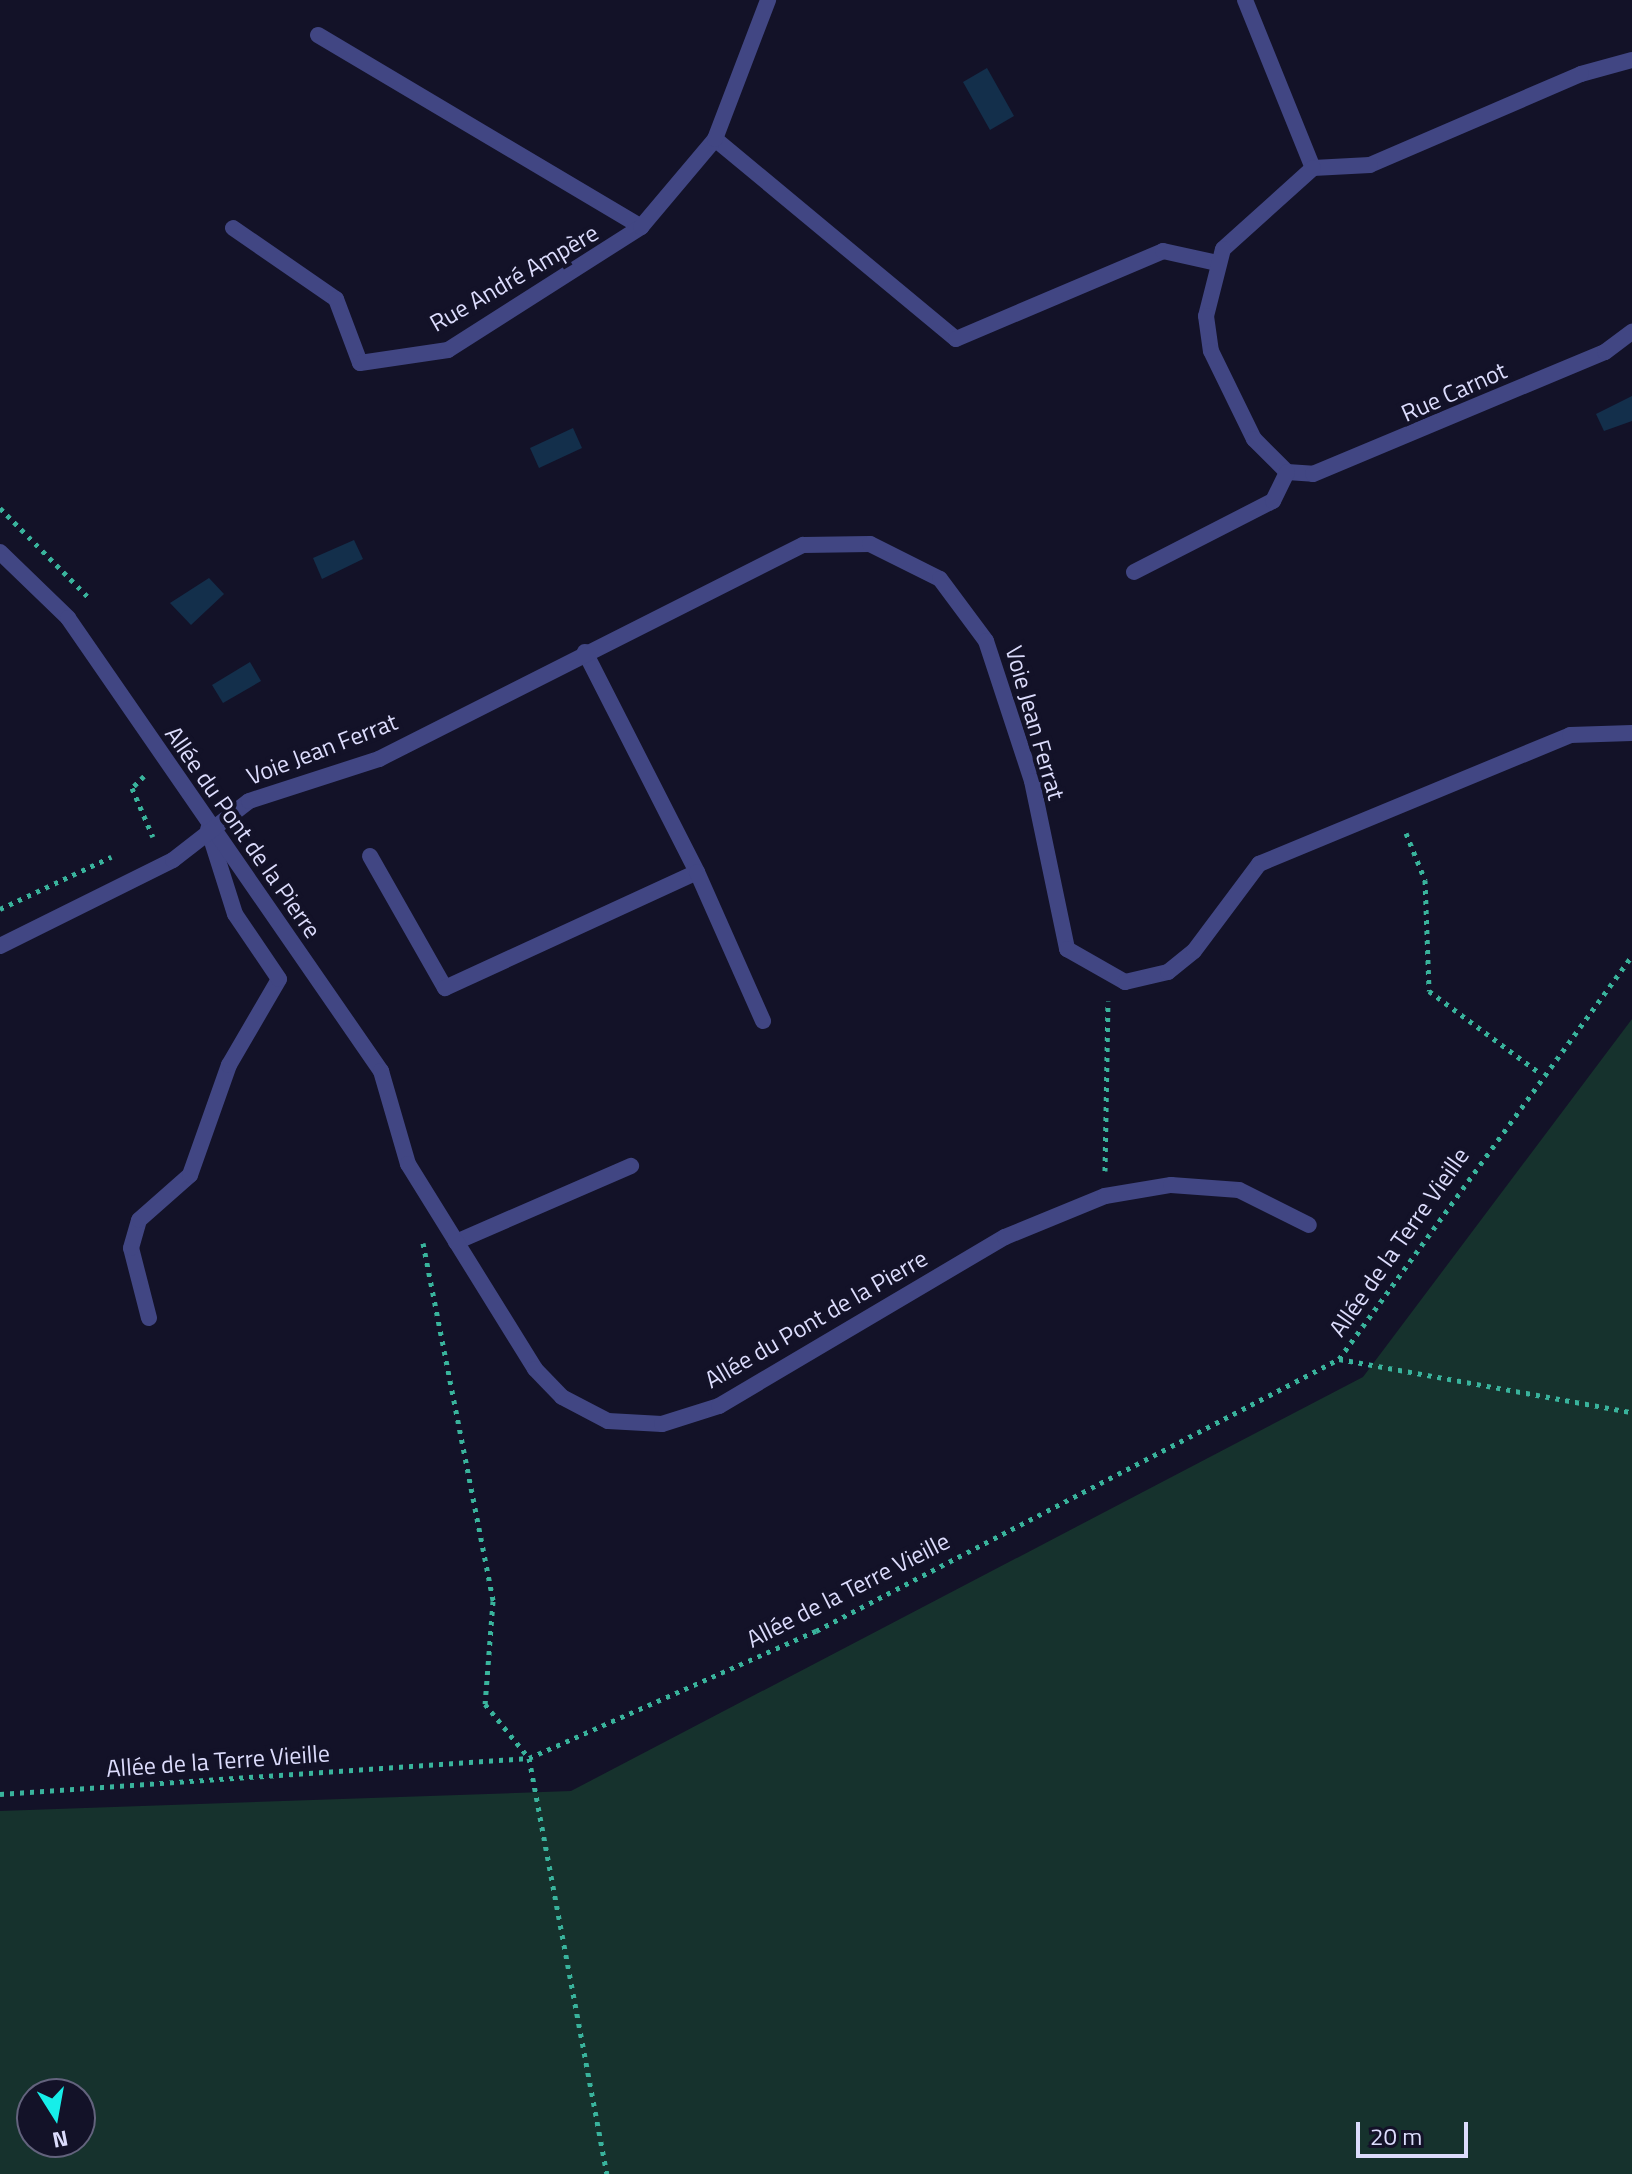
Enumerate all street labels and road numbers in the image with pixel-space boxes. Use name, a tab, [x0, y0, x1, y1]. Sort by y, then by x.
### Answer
street label: Rue André Ampère	[425, 218, 603, 338]
street label: Rue Carnot	[1397, 356, 1511, 428]
street label: Voie Jean Ferrat	[999, 643, 1071, 803]
street label: Voie Jean Ferrat	[243, 707, 401, 791]
street label: Allée du Pont de la Pierre	[159, 721, 327, 943]
street label: Allée de la Terre Vieille	[1323, 1142, 1475, 1342]
street label: Allée du Pont de la Pierre	[700, 1244, 932, 1394]
street label: Allée de la Terre Vieille	[742, 1526, 954, 1654]
street label: Allée de la Terre Vieille	[105, 1739, 331, 1783]

